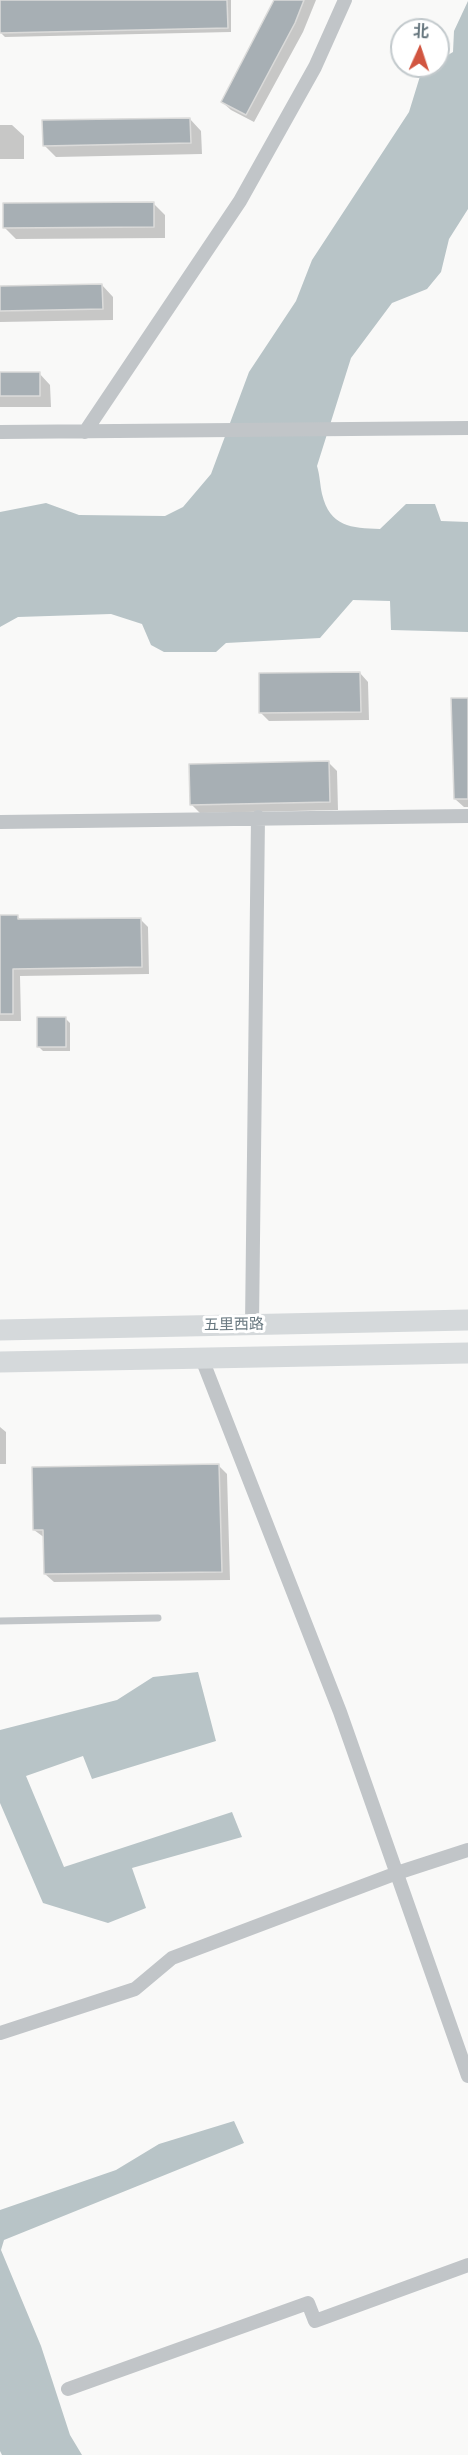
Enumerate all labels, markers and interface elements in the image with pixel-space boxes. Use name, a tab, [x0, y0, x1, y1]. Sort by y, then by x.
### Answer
north arrow	[390, 18, 450, 78]
text: 北	[412, 22, 429, 41]
street label: 五里西路	[204, 1315, 264, 1335]

